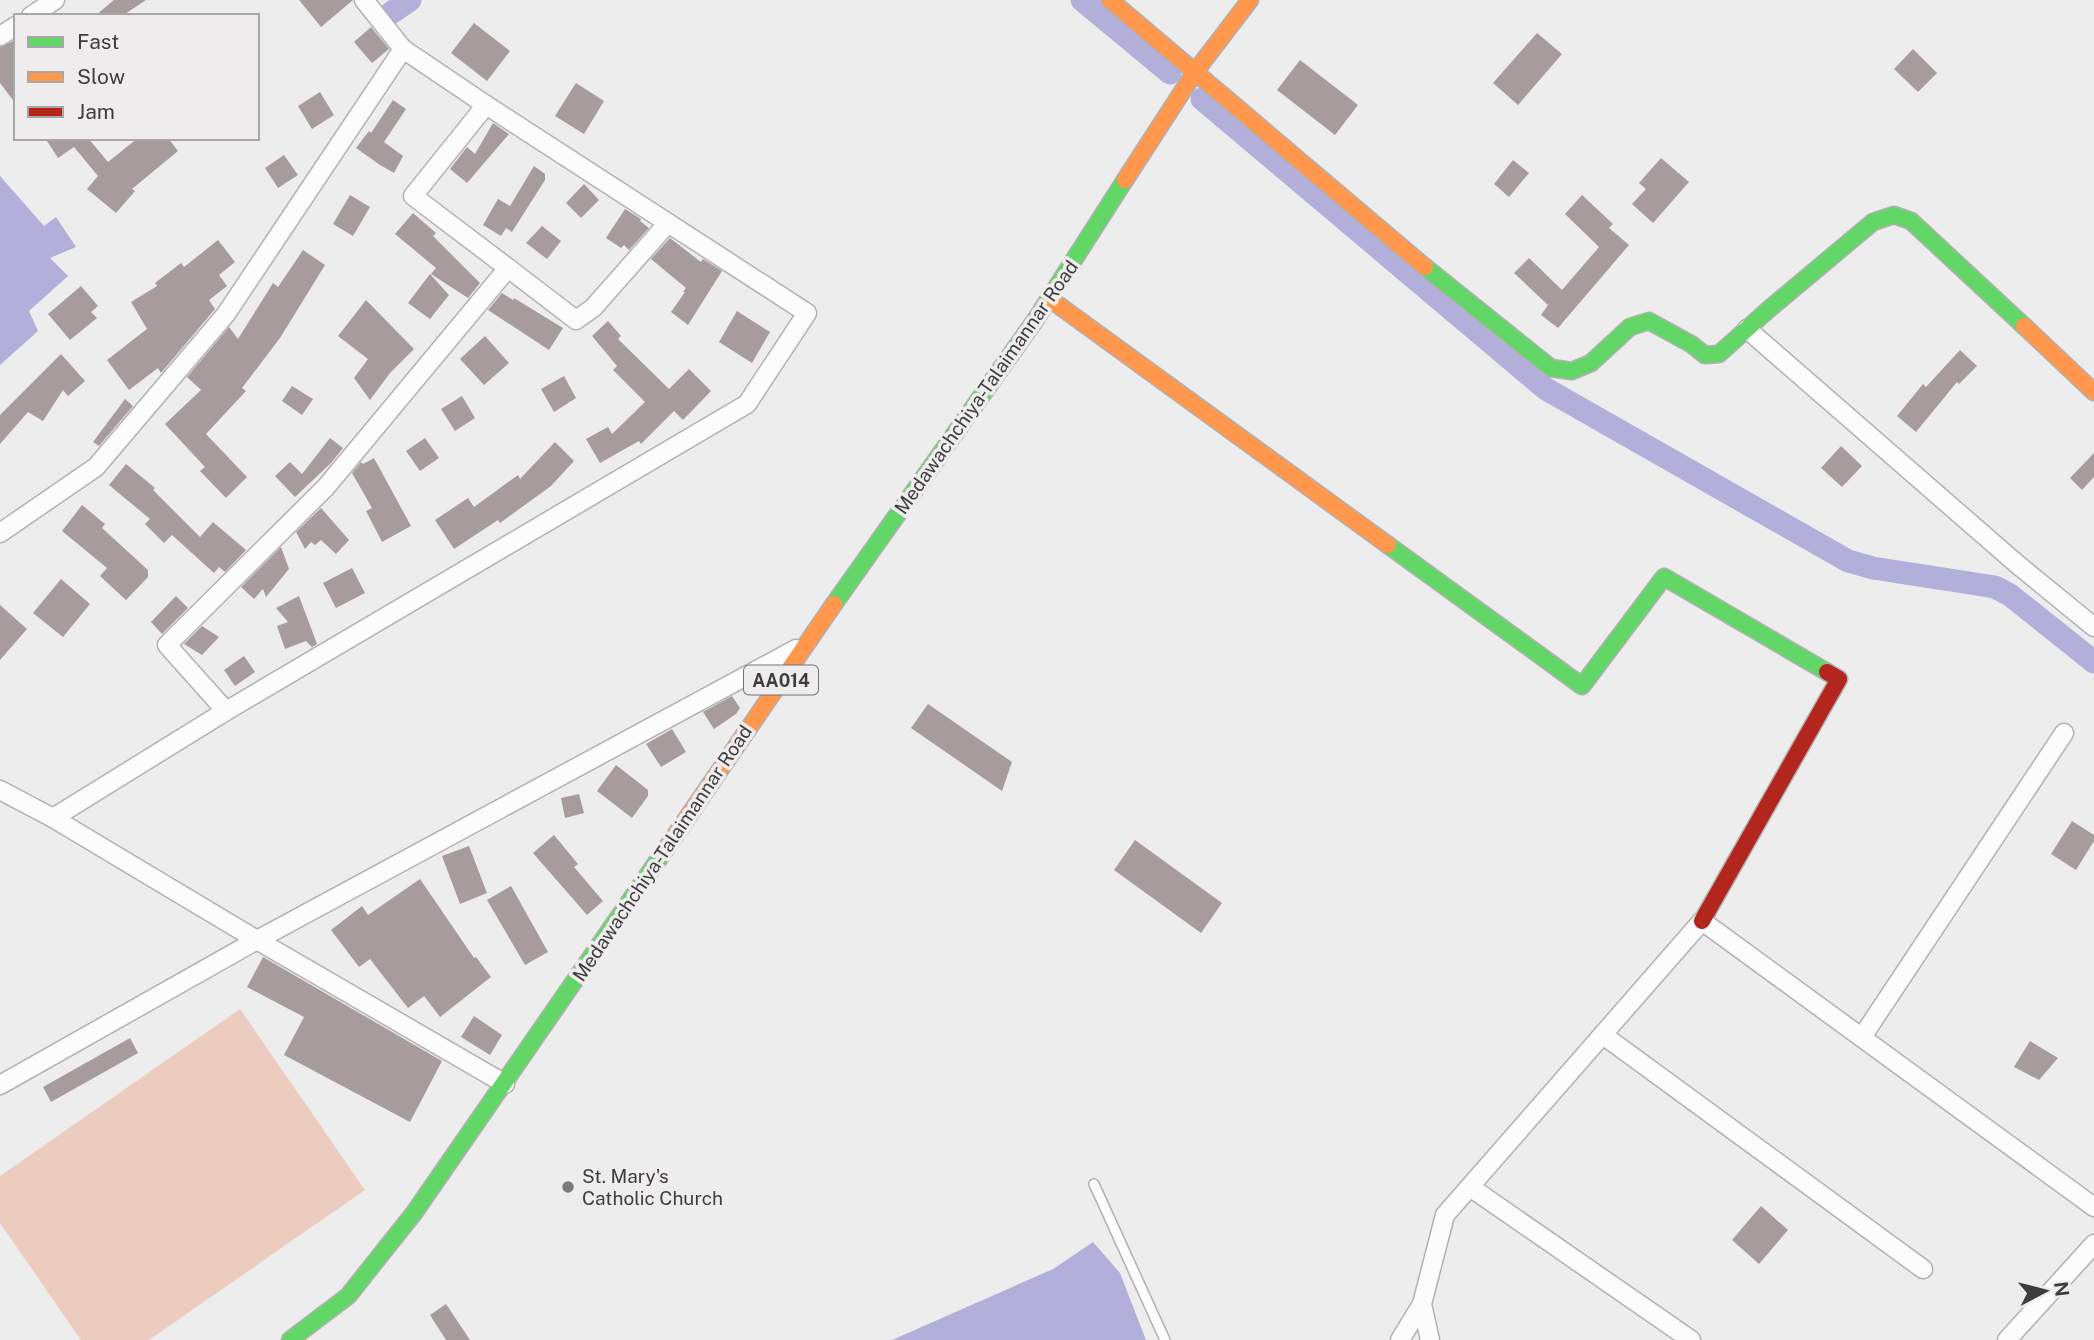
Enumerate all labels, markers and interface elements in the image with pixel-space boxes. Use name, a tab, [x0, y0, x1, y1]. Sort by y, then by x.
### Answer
legend	[14, 14, 259, 140]
text: Fast	[77, 29, 119, 54]
text: Slow	[77, 64, 125, 89]
text: Jam	[77, 99, 115, 124]
street label: Medawachchiya-Talaimannar Road	[890, 256, 1082, 518]
road number: AA014	[744, 666, 818, 694]
street label: Medawachchiya-Talaimannar Road	[568, 721, 756, 985]
place label: St. Mary's Catholic Church	[582, 1165, 723, 1209]
marker: St. Mary's Catholic Church	[560, 1179, 576, 1195]
north arrow	[2010, 1256, 2080, 1326]
text: N	[2050, 1280, 2074, 1298]

